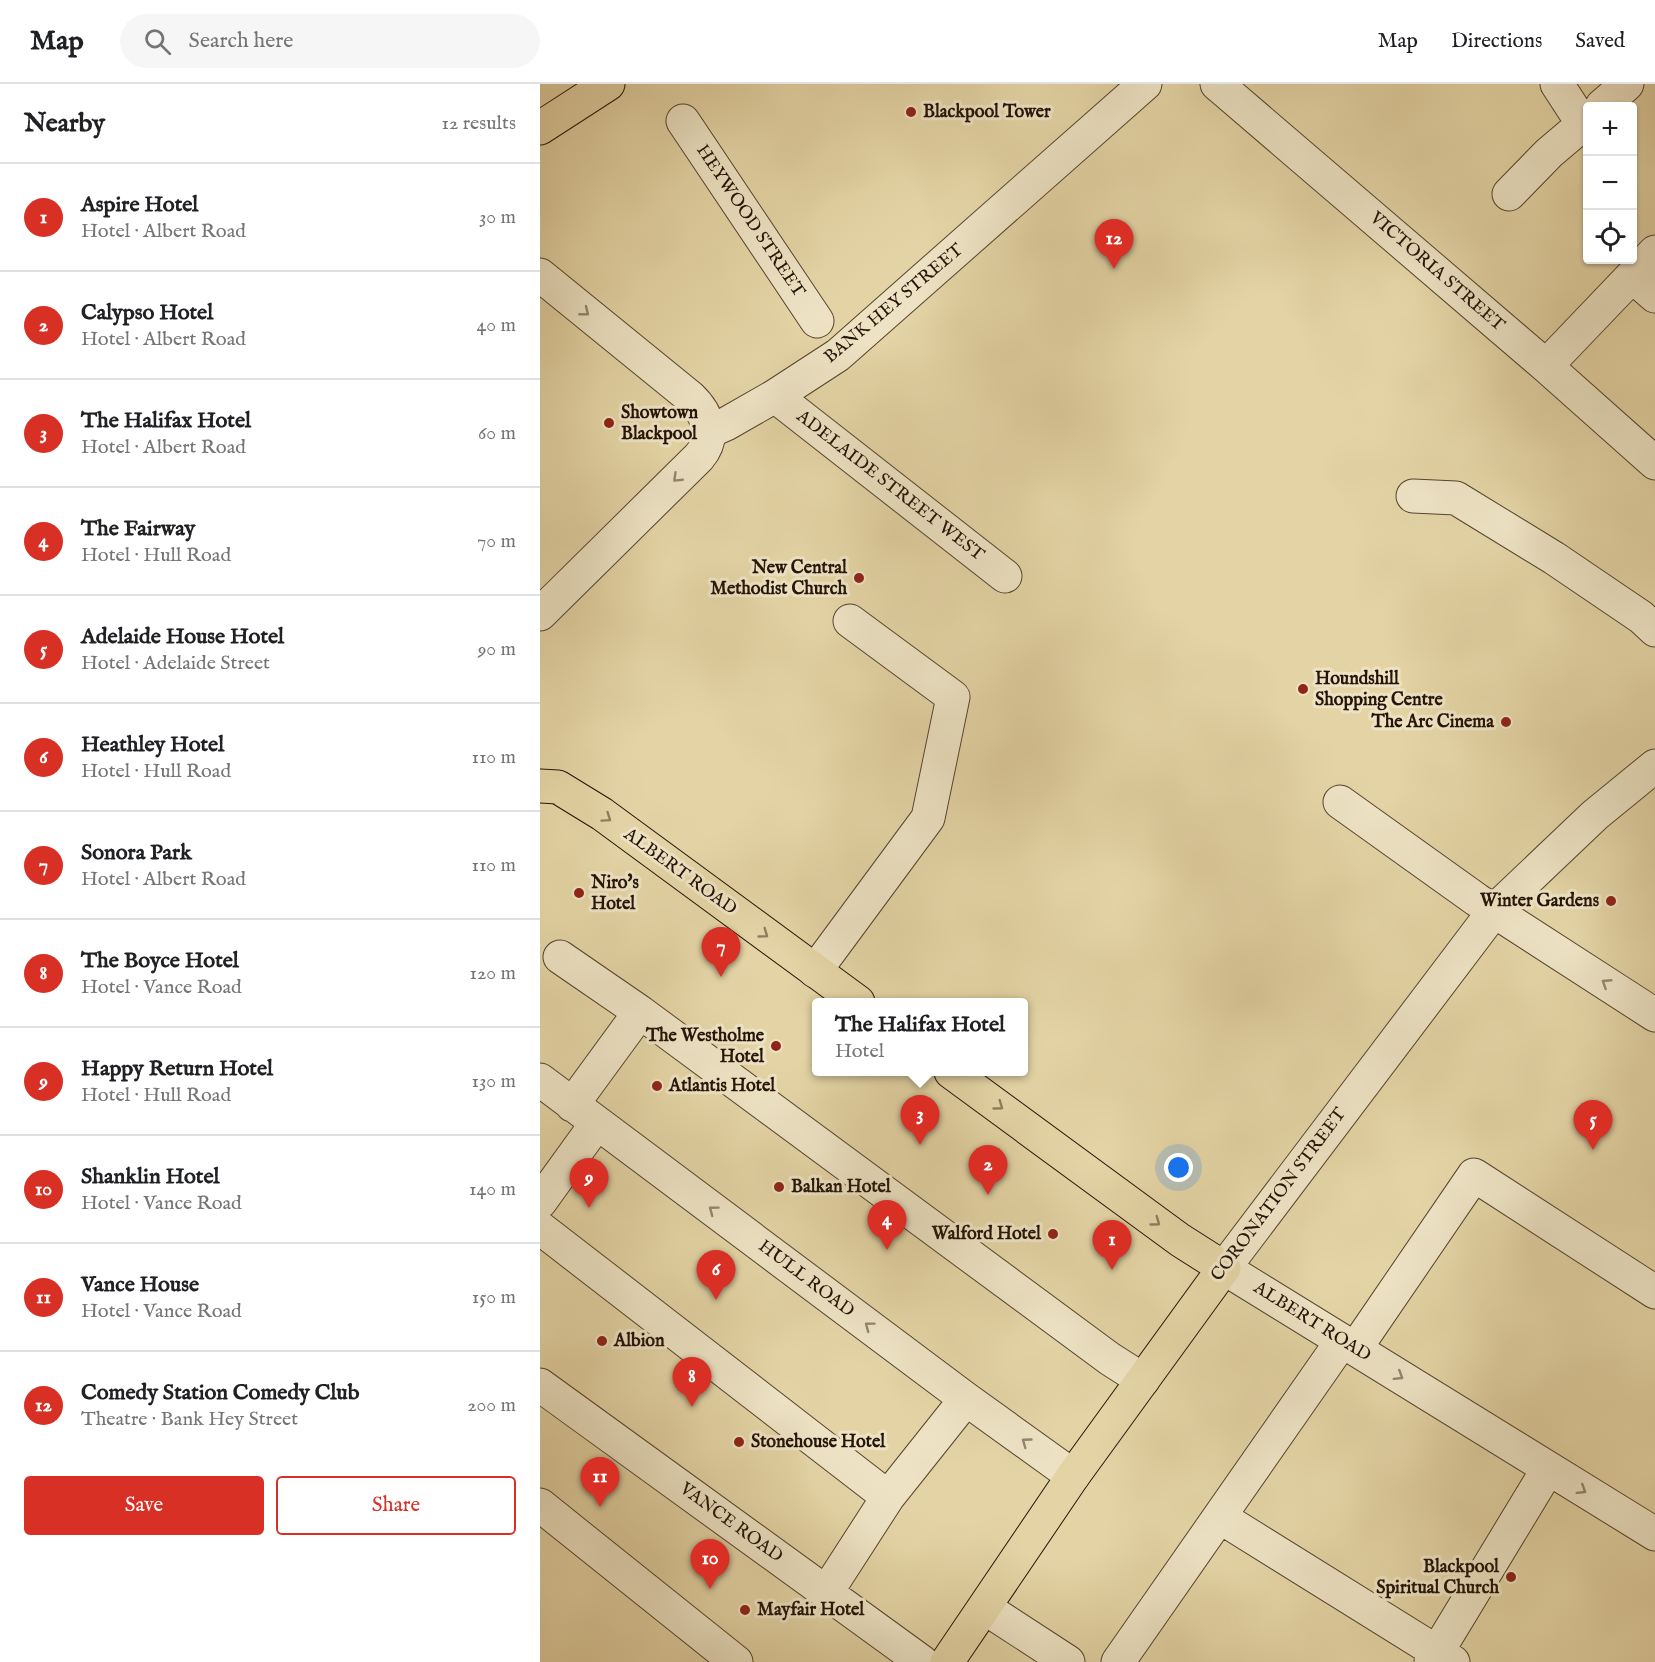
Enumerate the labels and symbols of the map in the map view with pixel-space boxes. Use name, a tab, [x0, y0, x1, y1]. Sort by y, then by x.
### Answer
place label: Blackpool Tower	[923, 101, 1051, 124]
marker: Blackpool Tower	[904, 105, 918, 119]
street label: HEYWOOD STREET	[690, 140, 810, 302]
street label: VICTORIA STREET	[1364, 206, 1509, 337]
pin: 12	[1094, 220, 1134, 269]
street label: BANK HEY STREET	[820, 239, 968, 369]
one-way arrow	[578, 304, 589, 315]
place label: Showtown Blackpool	[621, 402, 699, 446]
street label: ADELAIDE STREET WEST	[791, 405, 989, 567]
marker: Showtown Blackpool	[602, 416, 616, 430]
one-way arrow	[673, 471, 683, 482]
place label: New Central Methodist Church	[710, 557, 848, 601]
marker: New Central Methodist Church	[852, 571, 866, 585]
place label: Houndshill Shopping Centre	[1315, 668, 1443, 712]
marker: Houndshill Shopping Centre	[1296, 682, 1310, 696]
place label: The Arc Cinema	[1371, 711, 1495, 734]
marker: The Arc Cinema	[1499, 715, 1513, 729]
one-way arrow	[601, 811, 612, 822]
street label: ALBERT ROAD	[618, 823, 741, 921]
place label: Niro's Hotel	[590, 872, 639, 916]
marker: Niro's Hotel	[572, 886, 586, 900]
place label: Winter Gardens	[1479, 890, 1600, 913]
marker: Winter Gardens	[1604, 894, 1618, 908]
one-way arrow	[758, 927, 769, 938]
pin: 7	[702, 928, 741, 977]
one-way arrow	[1602, 979, 1613, 990]
place label: The Westholme Hotel	[645, 1025, 765, 1069]
marker: The Westholme Hotel	[769, 1039, 783, 1053]
place label: Atlantis Hotel	[668, 1075, 776, 1098]
marker: Atlantis Hotel	[650, 1079, 664, 1093]
pin: 3	[900, 1096, 940, 1145]
one-way arrow	[992, 1099, 1003, 1110]
pin: 5	[1574, 1100, 1612, 1150]
street label: CORONATION STREET	[1206, 1104, 1352, 1286]
pin: 2	[968, 1146, 1008, 1195]
your location	[1164, 1153, 1193, 1182]
pin: 9	[569, 1158, 608, 1208]
place label: Balkan Hotel	[791, 1176, 892, 1199]
marker: Balkan Hotel	[772, 1180, 786, 1194]
pin: 4	[868, 1200, 906, 1250]
one-way arrow	[708, 1206, 719, 1217]
one-way arrow	[1149, 1214, 1160, 1225]
pin: 1	[1092, 1220, 1132, 1270]
place label: Walford Hotel	[931, 1223, 1042, 1246]
marker: Walford Hotel	[1046, 1227, 1060, 1241]
street label: HULL ROAD	[753, 1235, 859, 1323]
pin: 6	[696, 1250, 735, 1300]
street label: ALBERT ROAD	[1248, 1276, 1375, 1367]
one-way arrow	[864, 1323, 875, 1334]
place label: Albion	[613, 1330, 665, 1353]
marker: Albion	[595, 1334, 609, 1348]
pin: 8	[672, 1358, 712, 1407]
one-way arrow	[1393, 1369, 1403, 1381]
place label: Stonehouse Hotel	[751, 1431, 886, 1454]
marker: Stonehouse Hotel	[732, 1435, 746, 1449]
one-way arrow	[1021, 1438, 1032, 1449]
pin: 11	[580, 1458, 620, 1507]
street label: VANCE ROAD	[674, 1477, 787, 1568]
one-way arrow	[1576, 1482, 1587, 1493]
pin: 10	[690, 1540, 730, 1589]
place label: Blackpool Spiritual Church	[1376, 1556, 1500, 1600]
marker: Blackpool Spiritual Church	[1504, 1570, 1518, 1584]
place label: Mayfair Hotel	[757, 1599, 865, 1622]
marker: Mayfair Hotel	[738, 1603, 752, 1617]

